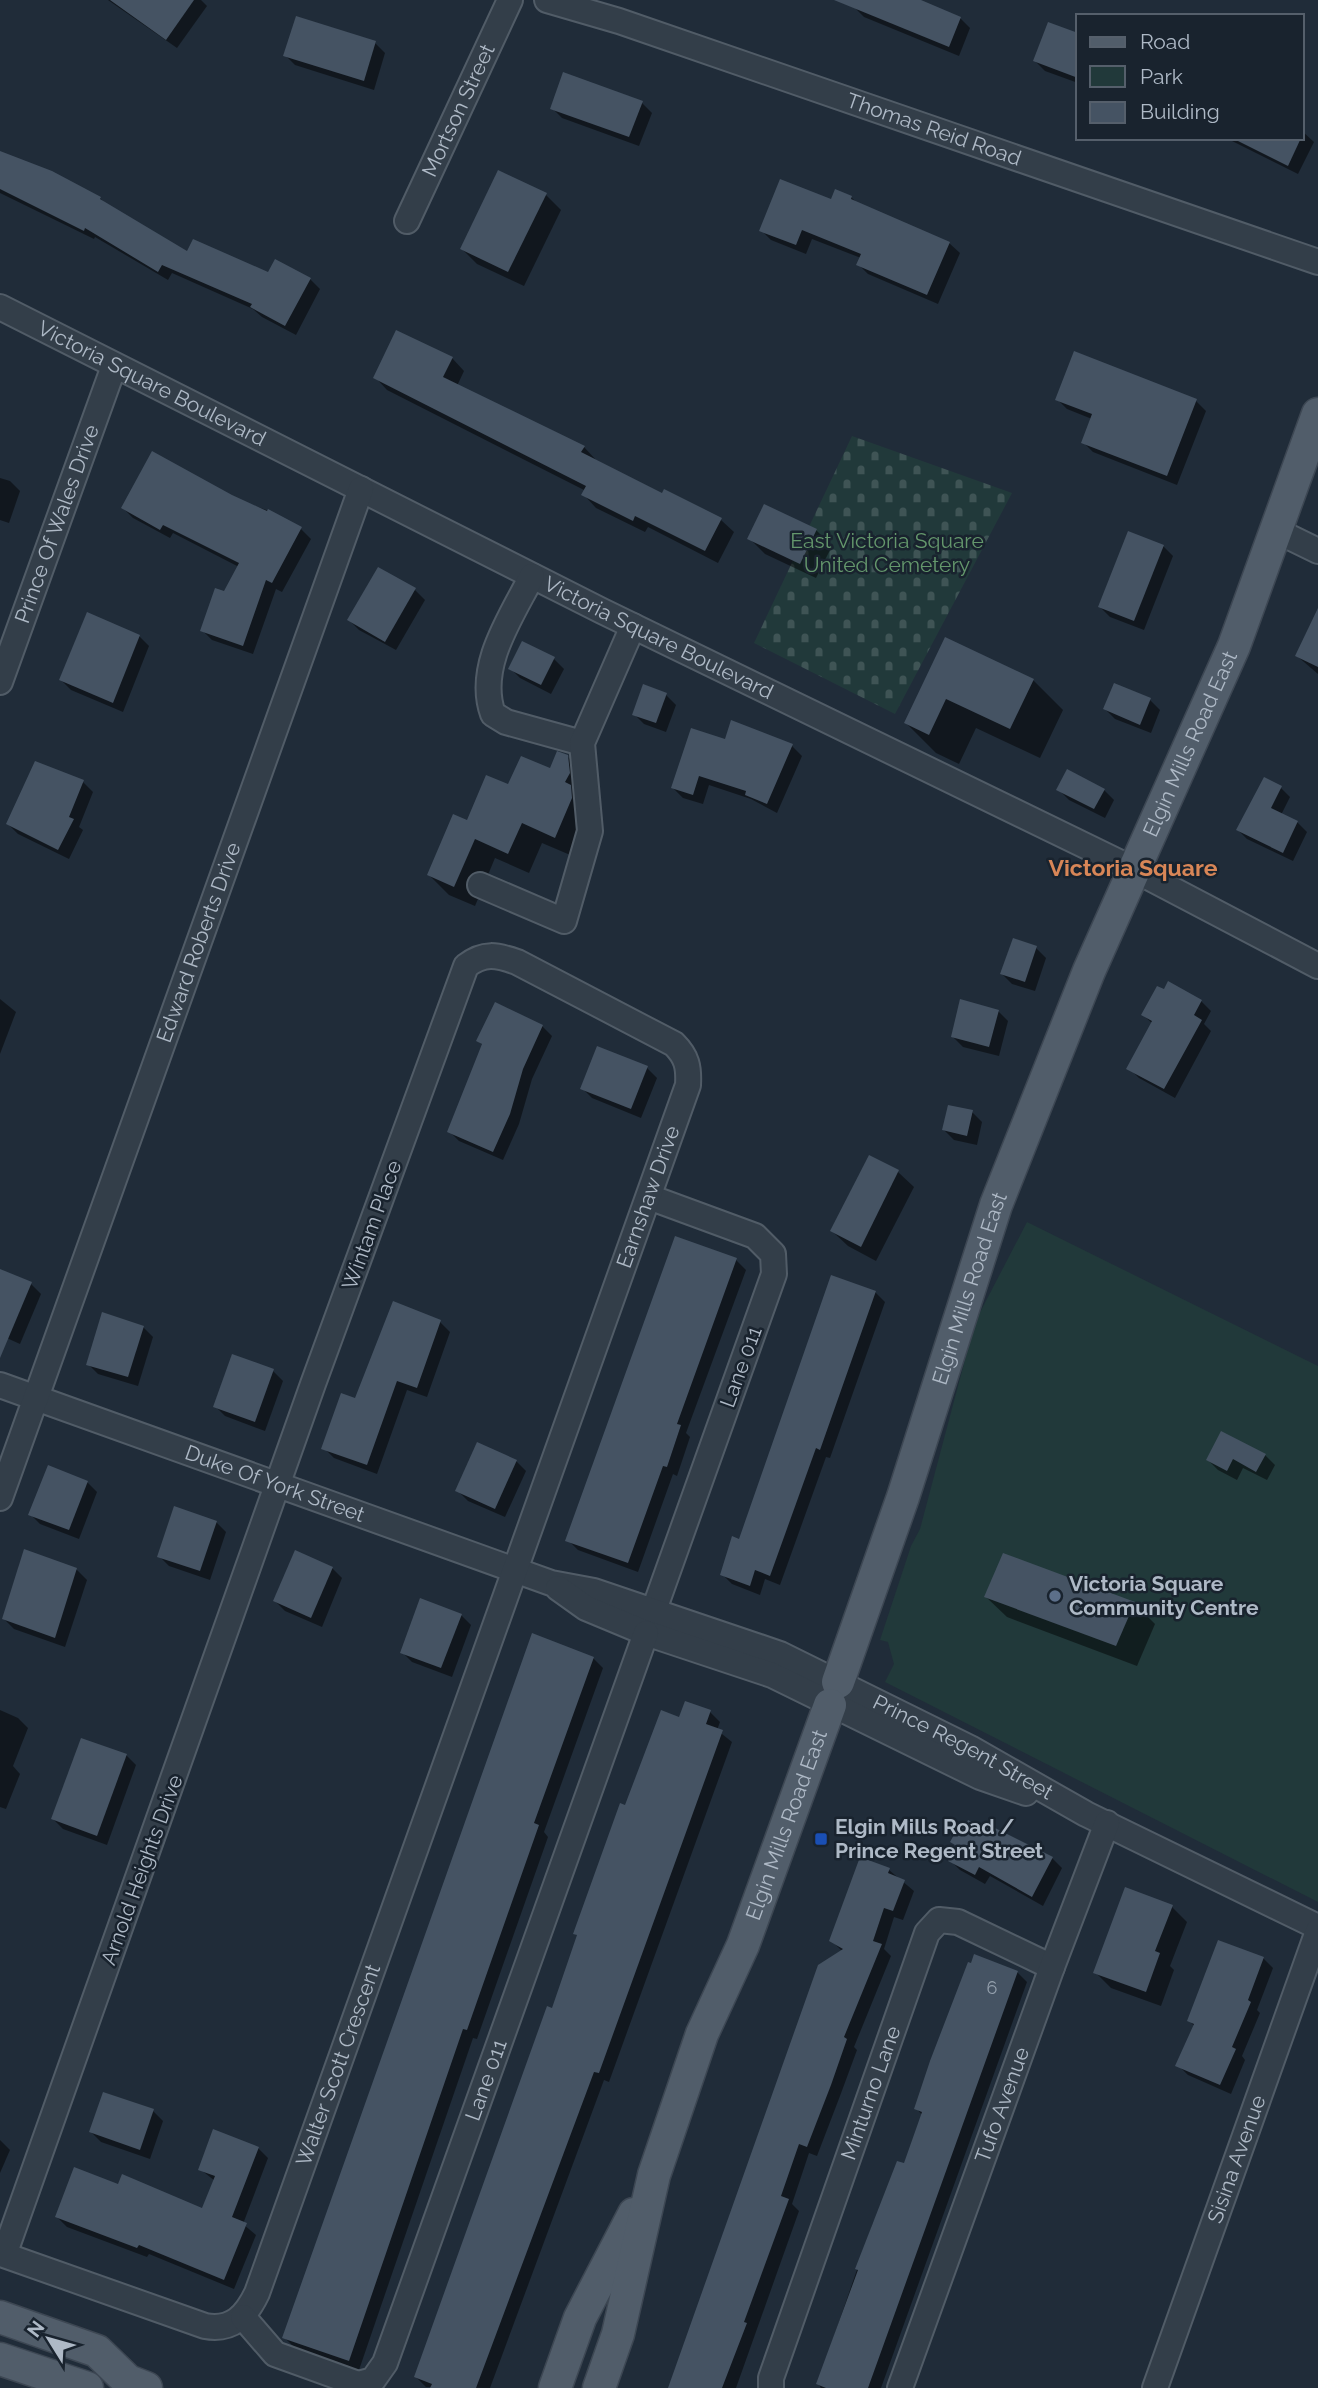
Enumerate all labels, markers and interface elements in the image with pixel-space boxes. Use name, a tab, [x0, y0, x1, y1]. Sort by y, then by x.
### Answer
legend	[1076, 14, 1304, 140]
text: Road	[1140, 29, 1190, 54]
street label: Mortson Street	[416, 40, 500, 181]
text: Park	[1140, 64, 1183, 89]
street label: Thomas Reid Road	[843, 87, 1025, 171]
text: Building	[1140, 99, 1220, 124]
street label: Victoria Square Boulevard	[34, 315, 270, 451]
street label: Prince Of Wales Drive	[9, 421, 104, 626]
park label: East Victoria Square United Cemetery	[790, 528, 984, 577]
street label: Victoria Square Boulevard	[540, 571, 777, 704]
street label: Elgin Mills Road East	[1138, 647, 1242, 840]
street label: Edward Roberts Drive	[151, 839, 246, 1046]
district label: Victoria Square	[1048, 854, 1218, 881]
street label: Earnshaw Drive	[611, 1122, 685, 1271]
street label: Wintam Place	[337, 1157, 406, 1293]
street label: Elgin Mills Road East	[927, 1188, 1012, 1388]
street label: Lane 011	[714, 1323, 767, 1411]
street label: Duke Of York Street	[182, 1440, 368, 1527]
place label: Victoria Square Community Centre	[1069, 1571, 1259, 1620]
marker: Victoria Square Community Centre	[1047, 1588, 1063, 1604]
street label: Prince Regent Street	[869, 1689, 1058, 1805]
street label: Elgin Mills Road East	[740, 1726, 832, 1923]
street label: Arnold Heights Drive	[96, 1771, 188, 1968]
place label: Elgin Mills Road / Prince Regent Street	[835, 1814, 1043, 1863]
marker: Elgin Mills Road / Prince Regent Street	[813, 1831, 829, 1847]
street label: Walter Scott Crescent	[290, 1961, 385, 2169]
house number: 6	[987, 1977, 998, 1998]
street label: Minturno Lane	[835, 2022, 905, 2163]
street label: Lane 011	[460, 2036, 512, 2124]
street label: Tufo Avenue	[969, 2044, 1034, 2166]
street label: Sisina Avenue	[1202, 2092, 1270, 2226]
north arrow	[14, 2304, 84, 2374]
text: N	[22, 2316, 49, 2341]

